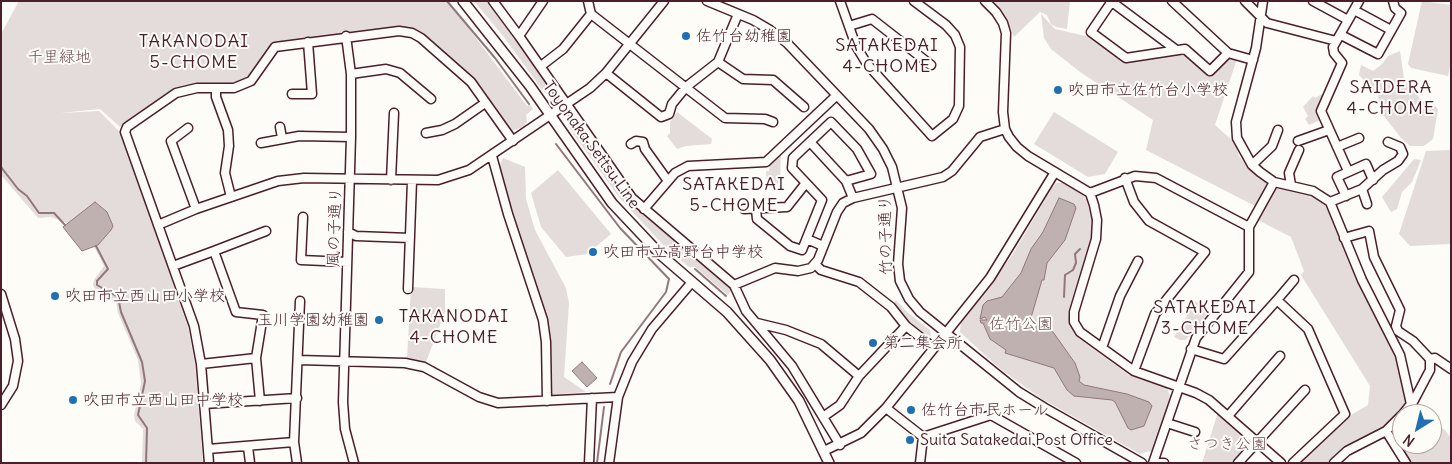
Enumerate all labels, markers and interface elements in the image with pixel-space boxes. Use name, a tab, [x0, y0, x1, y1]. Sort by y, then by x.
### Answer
place label: 佐竹台幼稚園	[696, 26, 792, 46]
marker: 佐竹台幼稚園	[680, 30, 692, 42]
district label: TAKANODAI 5-CHOME	[138, 31, 250, 74]
district label: SATAKEDAI 4-CHOME	[834, 35, 940, 78]
park label: 千里緑地	[27, 47, 91, 67]
district label: SAIDERA 4-CHOME	[1346, 77, 1436, 120]
street label: Toyonaka Settsu Line	[538, 78, 644, 212]
place label: 吹田市立佐竹台小学校	[1068, 80, 1228, 100]
marker: 吹田市立佐竹台小学校	[1052, 84, 1064, 96]
district label: SATAKEDAI 5-CHOME	[681, 174, 787, 216]
street label: 風の子通り	[324, 187, 346, 267]
street label: 竹の子通り	[876, 195, 896, 275]
place label: 吹田市立高野台中学校	[603, 242, 763, 262]
marker: 吹田市立高野台中学校	[587, 246, 599, 258]
place label: 吹田市立西山田小学校	[65, 286, 225, 306]
marker: 吹田市立西山田小学校	[49, 290, 61, 302]
district label: SATAKEDAI 3-CHOME	[1152, 297, 1258, 340]
district label: TAKANODAI 4-CHOME	[398, 306, 510, 348]
place label: 玉川学園幼稚園	[257, 310, 369, 330]
marker: 玉川学園幼稚園	[373, 314, 385, 326]
park label: 佐竹公園	[989, 314, 1053, 334]
place label: 第二集会所	[883, 333, 963, 353]
marker: 第二集会所	[867, 337, 879, 349]
place label: 吹田市立西山田中学校	[83, 390, 243, 410]
marker: 吹田市立西山田中学校	[67, 394, 79, 406]
place label: 佐竹台市民ホール	[921, 400, 1049, 420]
marker: 佐竹台市民ホール	[905, 404, 917, 416]
north arrow	[1392, 404, 1442, 454]
place label: Suita Satakedai Post Office	[920, 430, 1113, 450]
text: N	[1400, 430, 1418, 450]
marker: Suita Satakedai Post Office	[904, 434, 916, 446]
park label: さつき公園	[1187, 434, 1267, 454]

